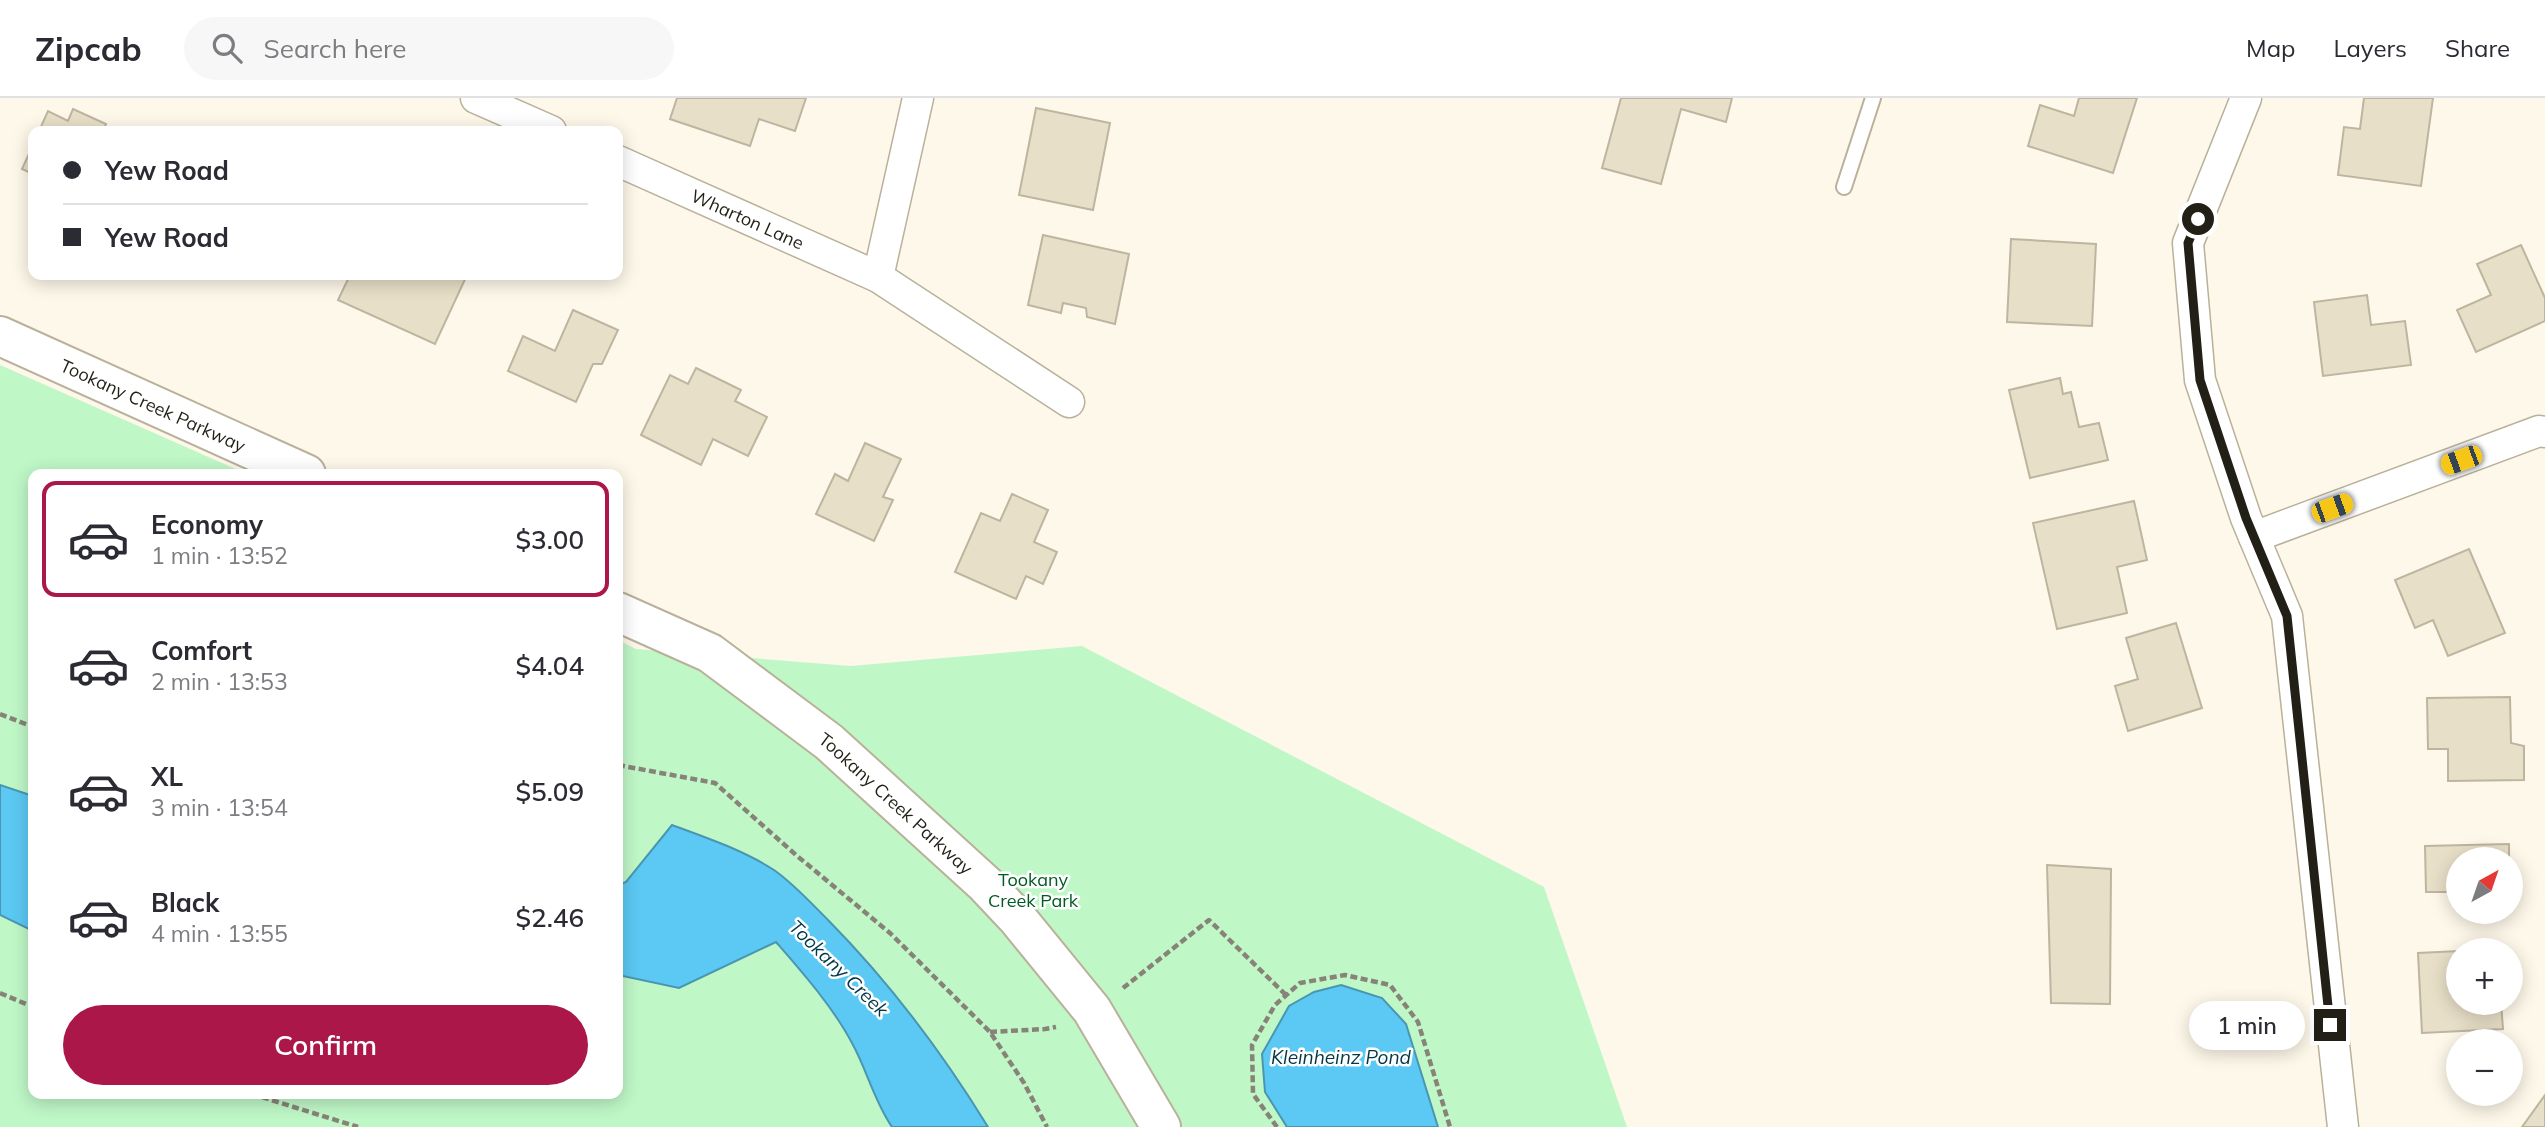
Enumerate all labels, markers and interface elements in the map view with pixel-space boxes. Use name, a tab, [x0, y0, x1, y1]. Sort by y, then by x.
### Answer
search box	[184, 17, 674, 80]
text: Zipcab	[35, 28, 142, 69]
icon: search	[208, 29, 246, 67]
text: Search here	[264, 32, 407, 65]
text: Map	[2246, 33, 2295, 63]
text: Layers	[2333, 33, 2407, 63]
text: Share	[2445, 33, 2510, 63]
text: Yew Road	[105, 154, 229, 187]
street label: Wharton Lane	[688, 184, 808, 254]
route start	[2182, 203, 2214, 235]
text: Yew Road	[105, 221, 229, 254]
street label: Tookany Creek Parkway	[57, 353, 250, 457]
car	[2438, 443, 2485, 477]
car	[2309, 491, 2356, 525]
icon: car	[67, 508, 130, 571]
text: Economy	[151, 508, 263, 541]
text: $3.00	[515, 523, 584, 556]
text: 1 min · 13:52	[151, 541, 288, 570]
icon: car	[67, 634, 130, 697]
text: Comfort	[151, 634, 252, 667]
text: $4.04	[515, 649, 584, 682]
text: 2 min · 13:53	[151, 667, 288, 696]
street label: Tookany Creek Parkway	[814, 727, 978, 879]
icon: car	[67, 760, 130, 823]
text: XL	[151, 760, 183, 793]
text: $5.09	[515, 775, 584, 808]
text: 3 min · 13:54	[151, 793, 288, 822]
north arrow	[2446, 847, 2524, 924]
map controls	[2446, 847, 2523, 1106]
park label: Tookany Creek Park	[988, 868, 1079, 912]
icon: car	[67, 886, 130, 949]
text: Black	[151, 886, 219, 919]
text: $2.46	[515, 901, 584, 934]
water label: Tookany Creek	[784, 915, 895, 1022]
text: 4 min · 13:55	[151, 919, 288, 948]
button: +	[2446, 938, 2523, 1015]
callout: 1 min	[2190, 1000, 2306, 1049]
button: Confirm	[63, 1005, 588, 1085]
route end	[2314, 1009, 2346, 1041]
text: 1 min	[2217, 1011, 2277, 1040]
button: −	[2446, 1029, 2523, 1106]
water label: Kleinheinz Pond	[1271, 1045, 1412, 1069]

